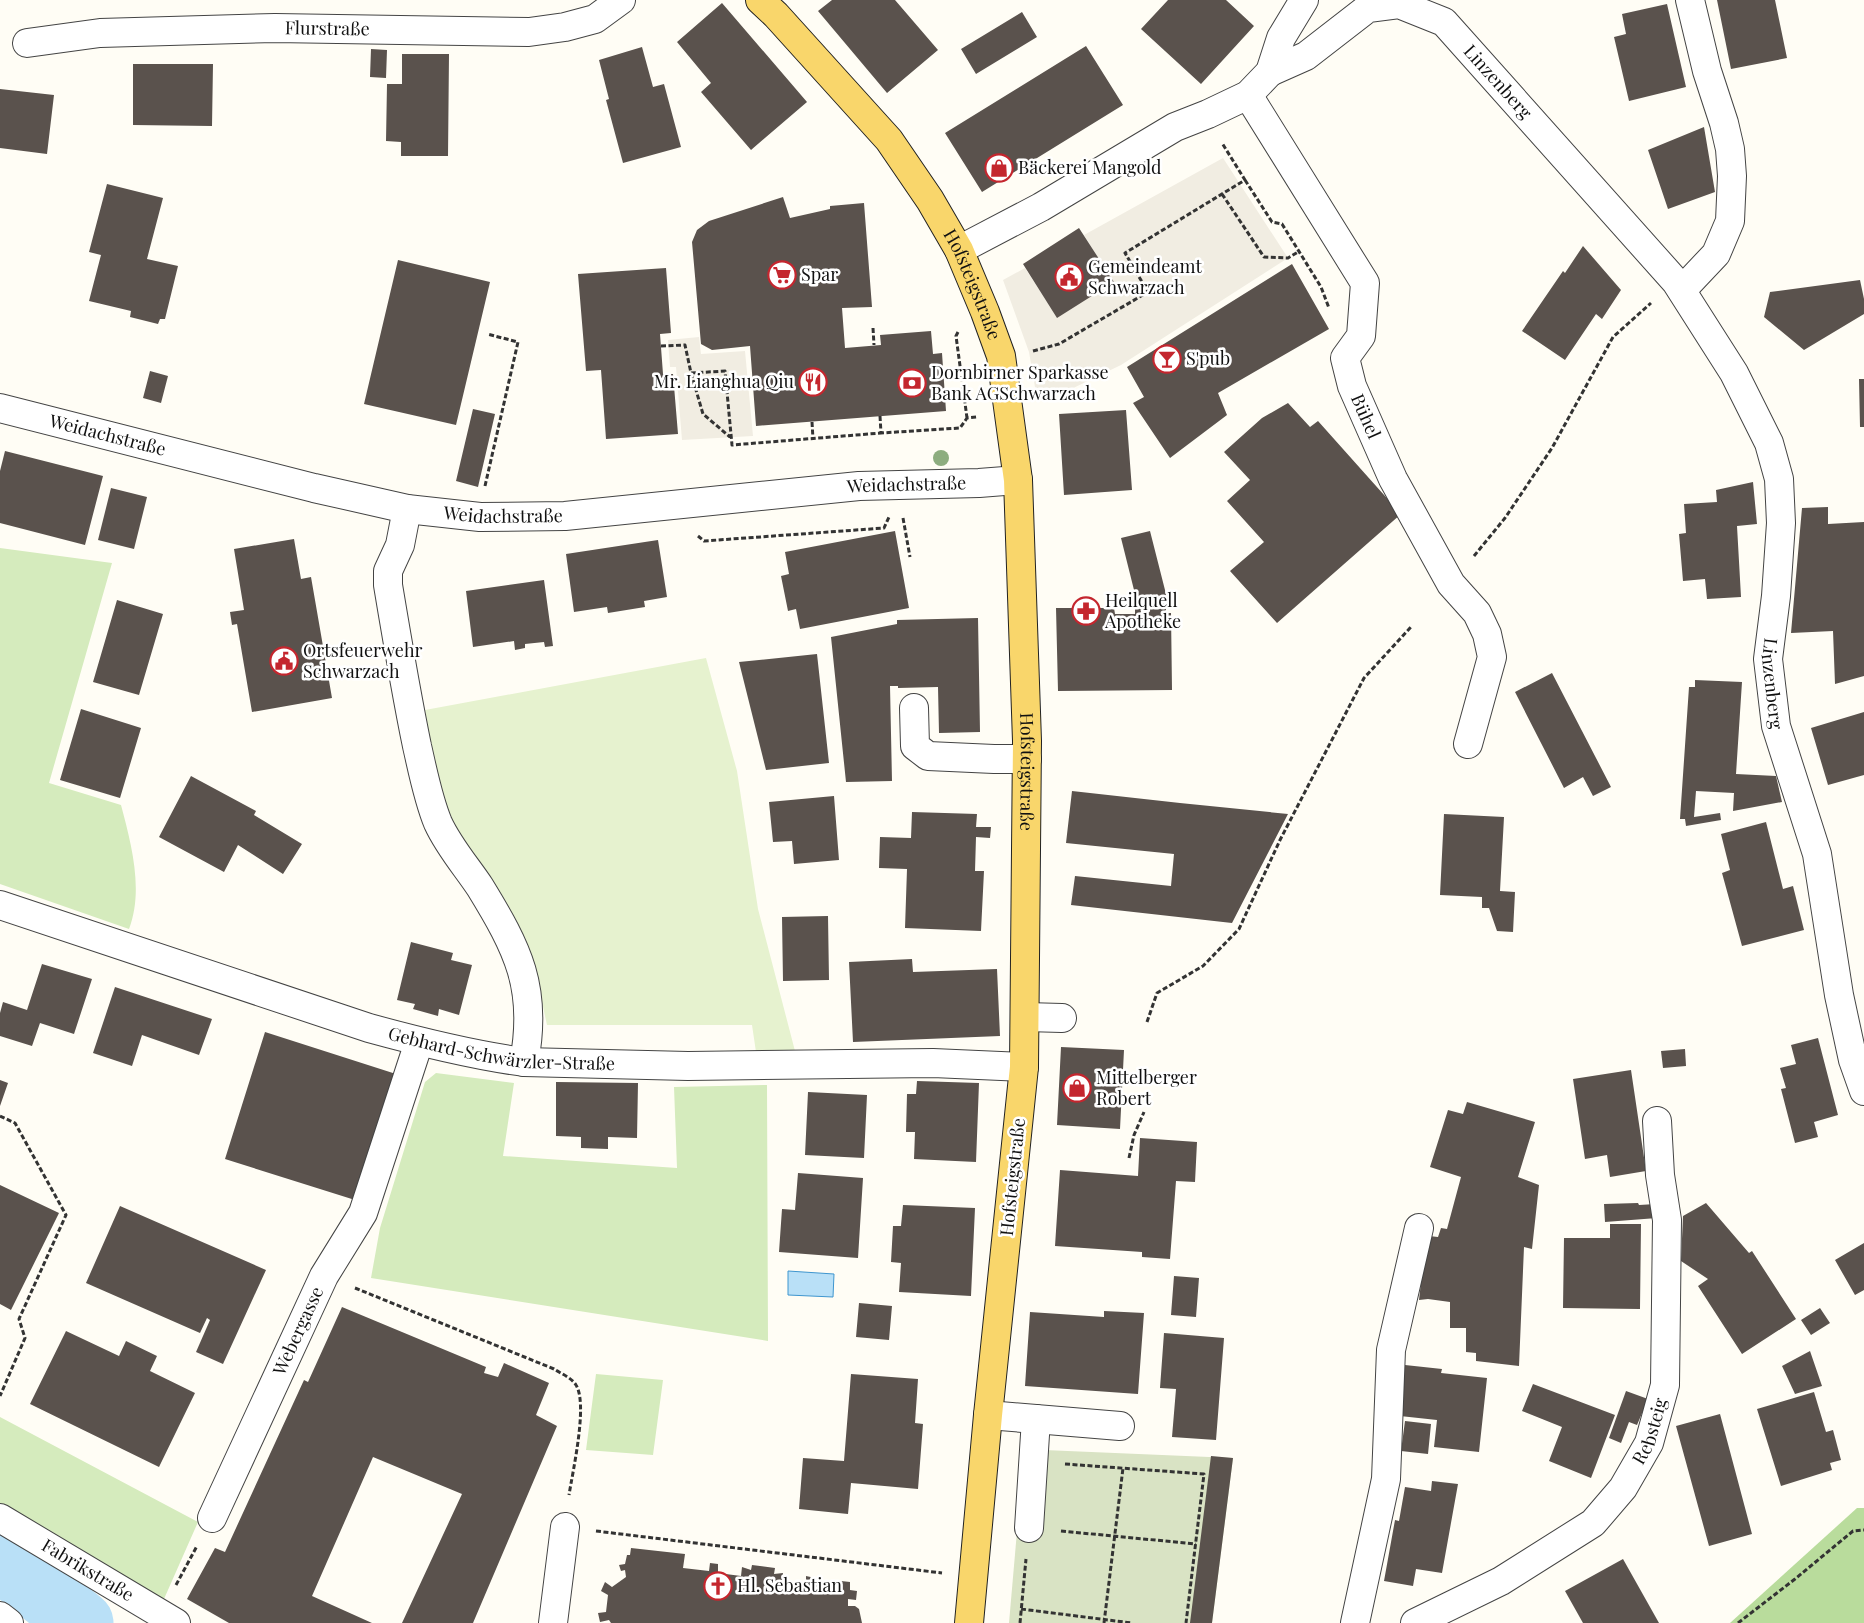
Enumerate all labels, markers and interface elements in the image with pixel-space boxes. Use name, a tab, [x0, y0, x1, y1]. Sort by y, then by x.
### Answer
street label: Flurstraße	[285, 15, 370, 40]
street label: Linzenberg	[1459, 39, 1538, 124]
shop icon: Bäckerei Mangold	[984, 153, 1014, 183]
place label: Bäckerei Mangold	[1018, 155, 1162, 179]
street label: Hofsteigstraße	[938, 224, 1007, 343]
place label: Gemeindeamt Schwarzach	[1088, 254, 1202, 299]
supermarket icon: Spar	[767, 260, 797, 290]
place label: Spar	[801, 262, 838, 286]
public building icon: Gemeindeamt Schwarzach	[1054, 262, 1084, 292]
bar icon: S'pub	[1152, 344, 1182, 374]
place label: S'pub	[1186, 346, 1230, 370]
place label: Dornbirner Sparkasse Bank AGSchwarzach	[931, 360, 1109, 405]
restaurant icon: Mr. Lianghua Qiu	[798, 367, 828, 397]
bank icon: Dornbirner Sparkasse Bank AGSchwarzach	[897, 368, 927, 398]
place label: Mr. Lianghua Qiu	[654, 369, 795, 393]
street label: Bühel	[1346, 390, 1387, 442]
street label: Weidachstraße	[46, 408, 169, 461]
street label: Weidachstraße	[845, 470, 967, 498]
street label: Weidachstraße	[442, 500, 563, 528]
place label: Heilquell Apotheke	[1104, 588, 1181, 633]
pharmacy icon: Heilquell Apotheke	[1071, 596, 1101, 626]
street label: Linzenberg	[1756, 637, 1789, 731]
place label: Ortsfeuerwehr Schwarzach	[303, 638, 423, 683]
public building icon: Ortsfeuerwehr Schwarzach	[269, 646, 299, 676]
street label: Hofsteigstraße	[1015, 712, 1040, 831]
street label: Gebhard-Schwärzler-Straße	[386, 1021, 615, 1075]
place label: Mittelberger Robert	[1096, 1065, 1197, 1110]
shop icon: Mittelberger Robert	[1062, 1073, 1092, 1103]
street label: Hofsteigstraße	[994, 1117, 1030, 1237]
street label: Webergasse	[266, 1283, 328, 1380]
street label: Rebsteig	[1626, 1395, 1672, 1469]
street label: Fabrikstraße	[38, 1533, 139, 1606]
church icon: Hl. Sebastian	[703, 1571, 733, 1601]
place label: Hl. Sebastian	[737, 1573, 842, 1597]

